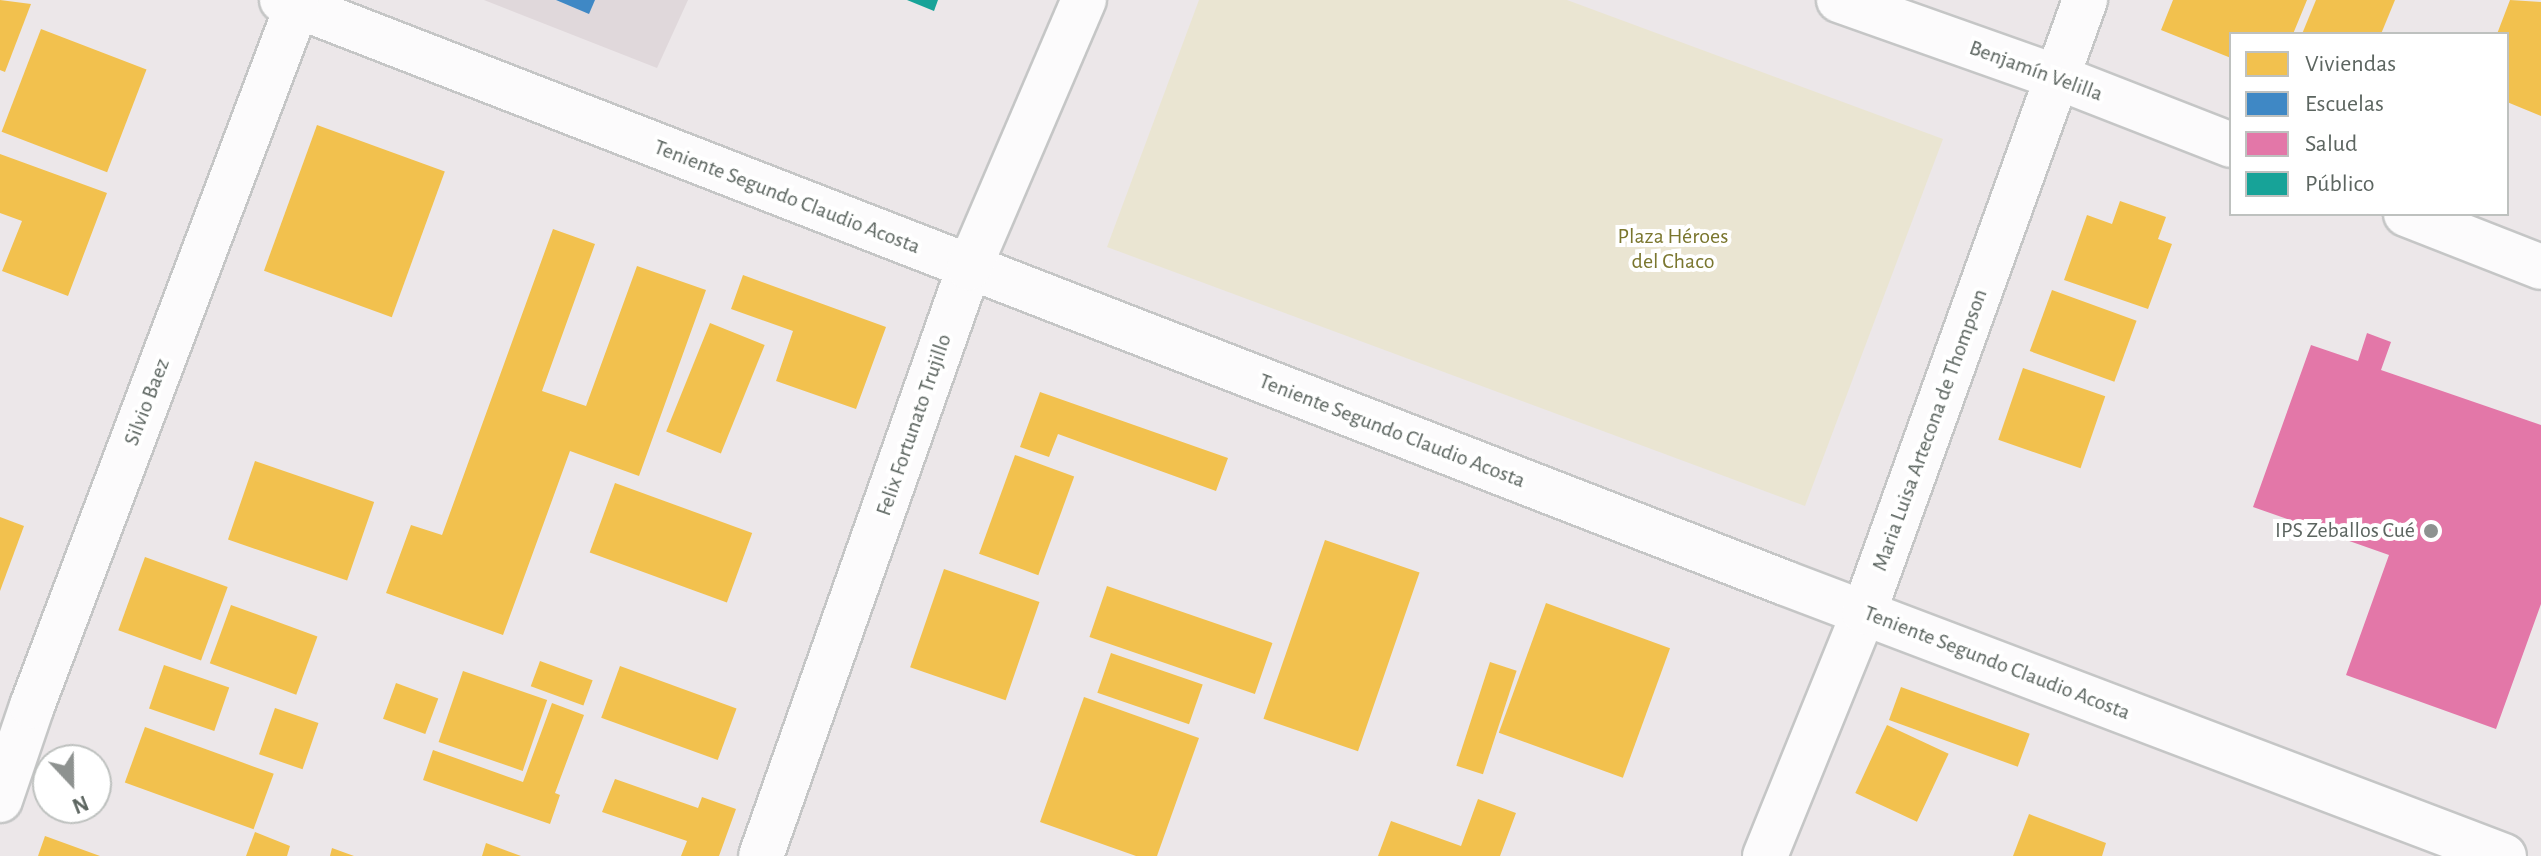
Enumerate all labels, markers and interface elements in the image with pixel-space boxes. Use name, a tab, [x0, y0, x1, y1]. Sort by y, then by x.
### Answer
legend	[2229, 32, 2509, 216]
street label: Benjamín Velilla	[1966, 35, 2106, 107]
text: Viviendas	[2305, 52, 2396, 76]
text: Escuelas	[2305, 92, 2384, 116]
text: Salud	[2305, 132, 2358, 156]
street label: Teniente Segundo Claudio Acosta	[650, 134, 924, 260]
text: Público	[2305, 172, 2374, 196]
park label: Plaza Héroes del Chaco	[1618, 223, 1728, 274]
street label: Maria Luisa Artecona de Thompson	[1867, 285, 1993, 575]
street label: Felix Fortunato Trujillo	[871, 331, 957, 519]
street label: Silvio Baez	[118, 355, 176, 449]
street label: Teniente Segundo Claudio Acosta	[1255, 368, 1529, 494]
place label: IPS Zeballos Cué	[2275, 518, 2415, 544]
marker: IPS Zeballos Cué	[2422, 522, 2440, 540]
street label: Teniente Segundo Claudio Acosta	[1860, 600, 2134, 726]
north arrow	[32, 744, 112, 824]
text: N	[69, 791, 91, 817]

